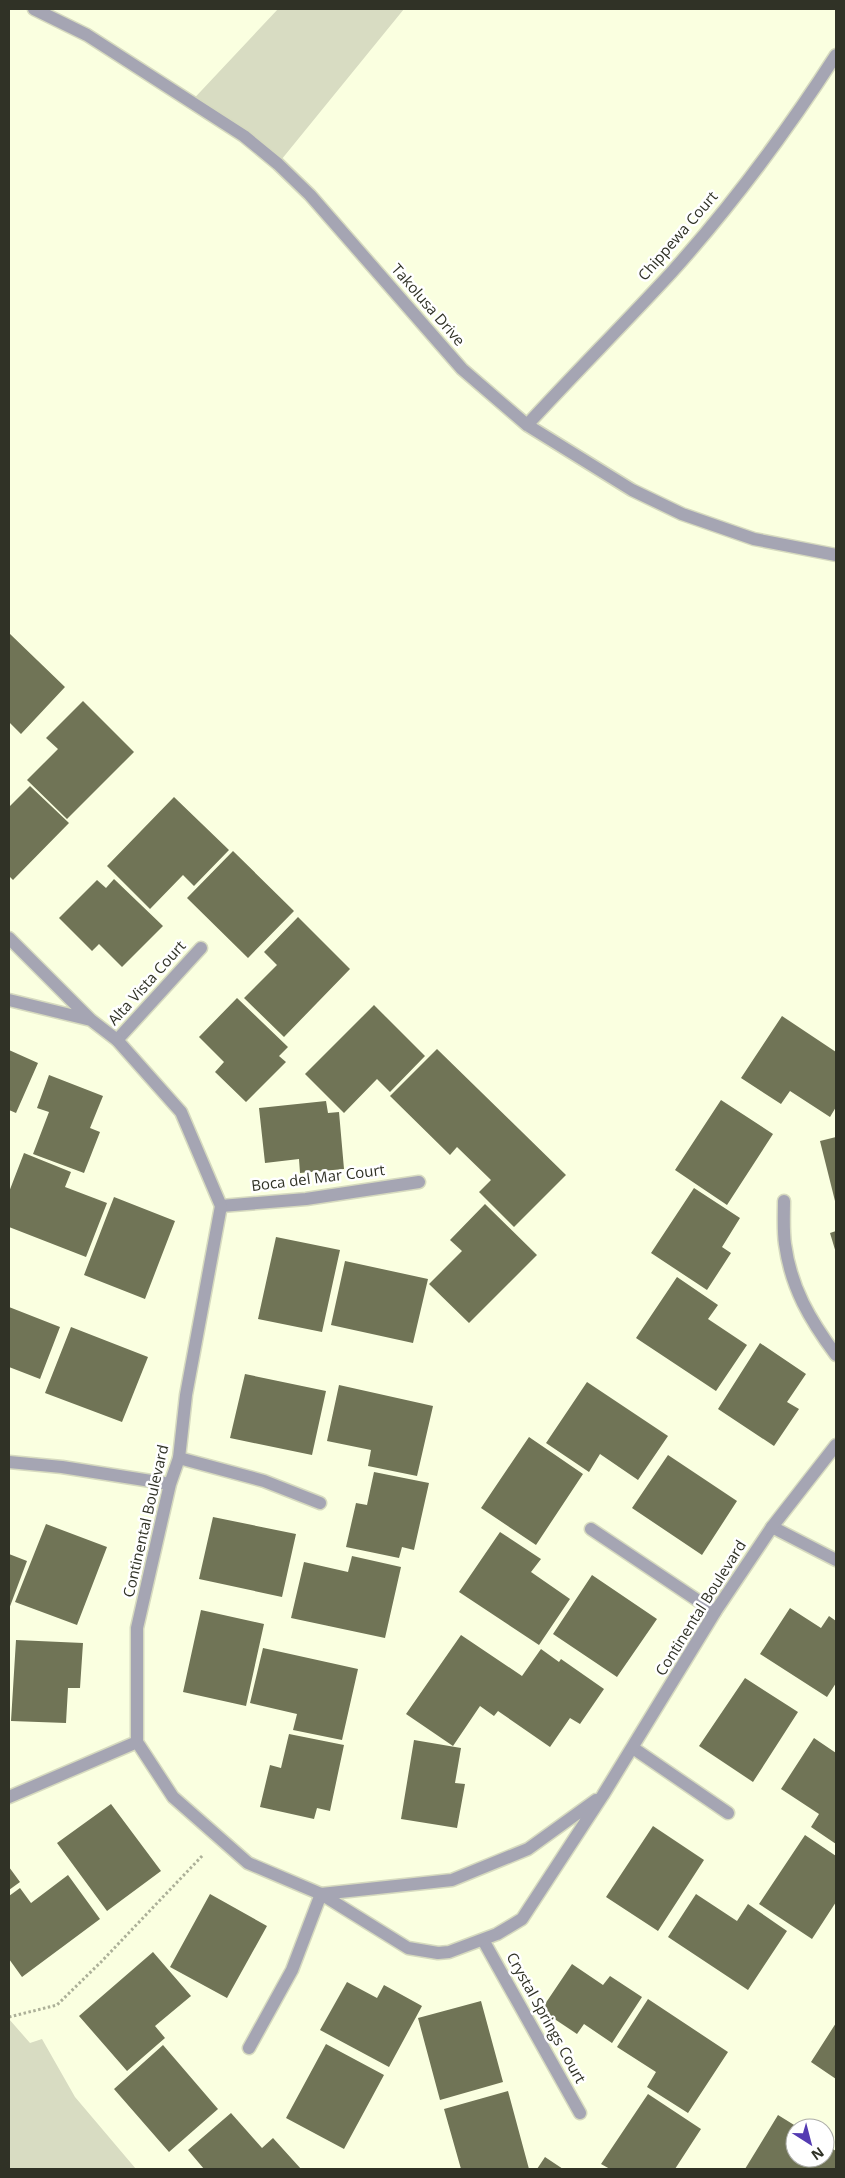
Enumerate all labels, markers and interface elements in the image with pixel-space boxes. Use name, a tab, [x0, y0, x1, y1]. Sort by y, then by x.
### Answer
street label: Chippewa Court	[633, 186, 722, 284]
street label: Takolusa Drive	[388, 259, 470, 350]
street label: Alta Vista Court	[103, 936, 190, 1029]
street label: Boca del Mar Court	[250, 1159, 386, 1195]
street label: Continental Boulevard	[118, 1442, 172, 1599]
street label: Continental Boulevard	[650, 1536, 750, 1679]
street label: Crystal Springs Court	[503, 1949, 591, 2086]
north arrow	[785, 2118, 835, 2168]
text: N	[808, 2143, 828, 2165]

